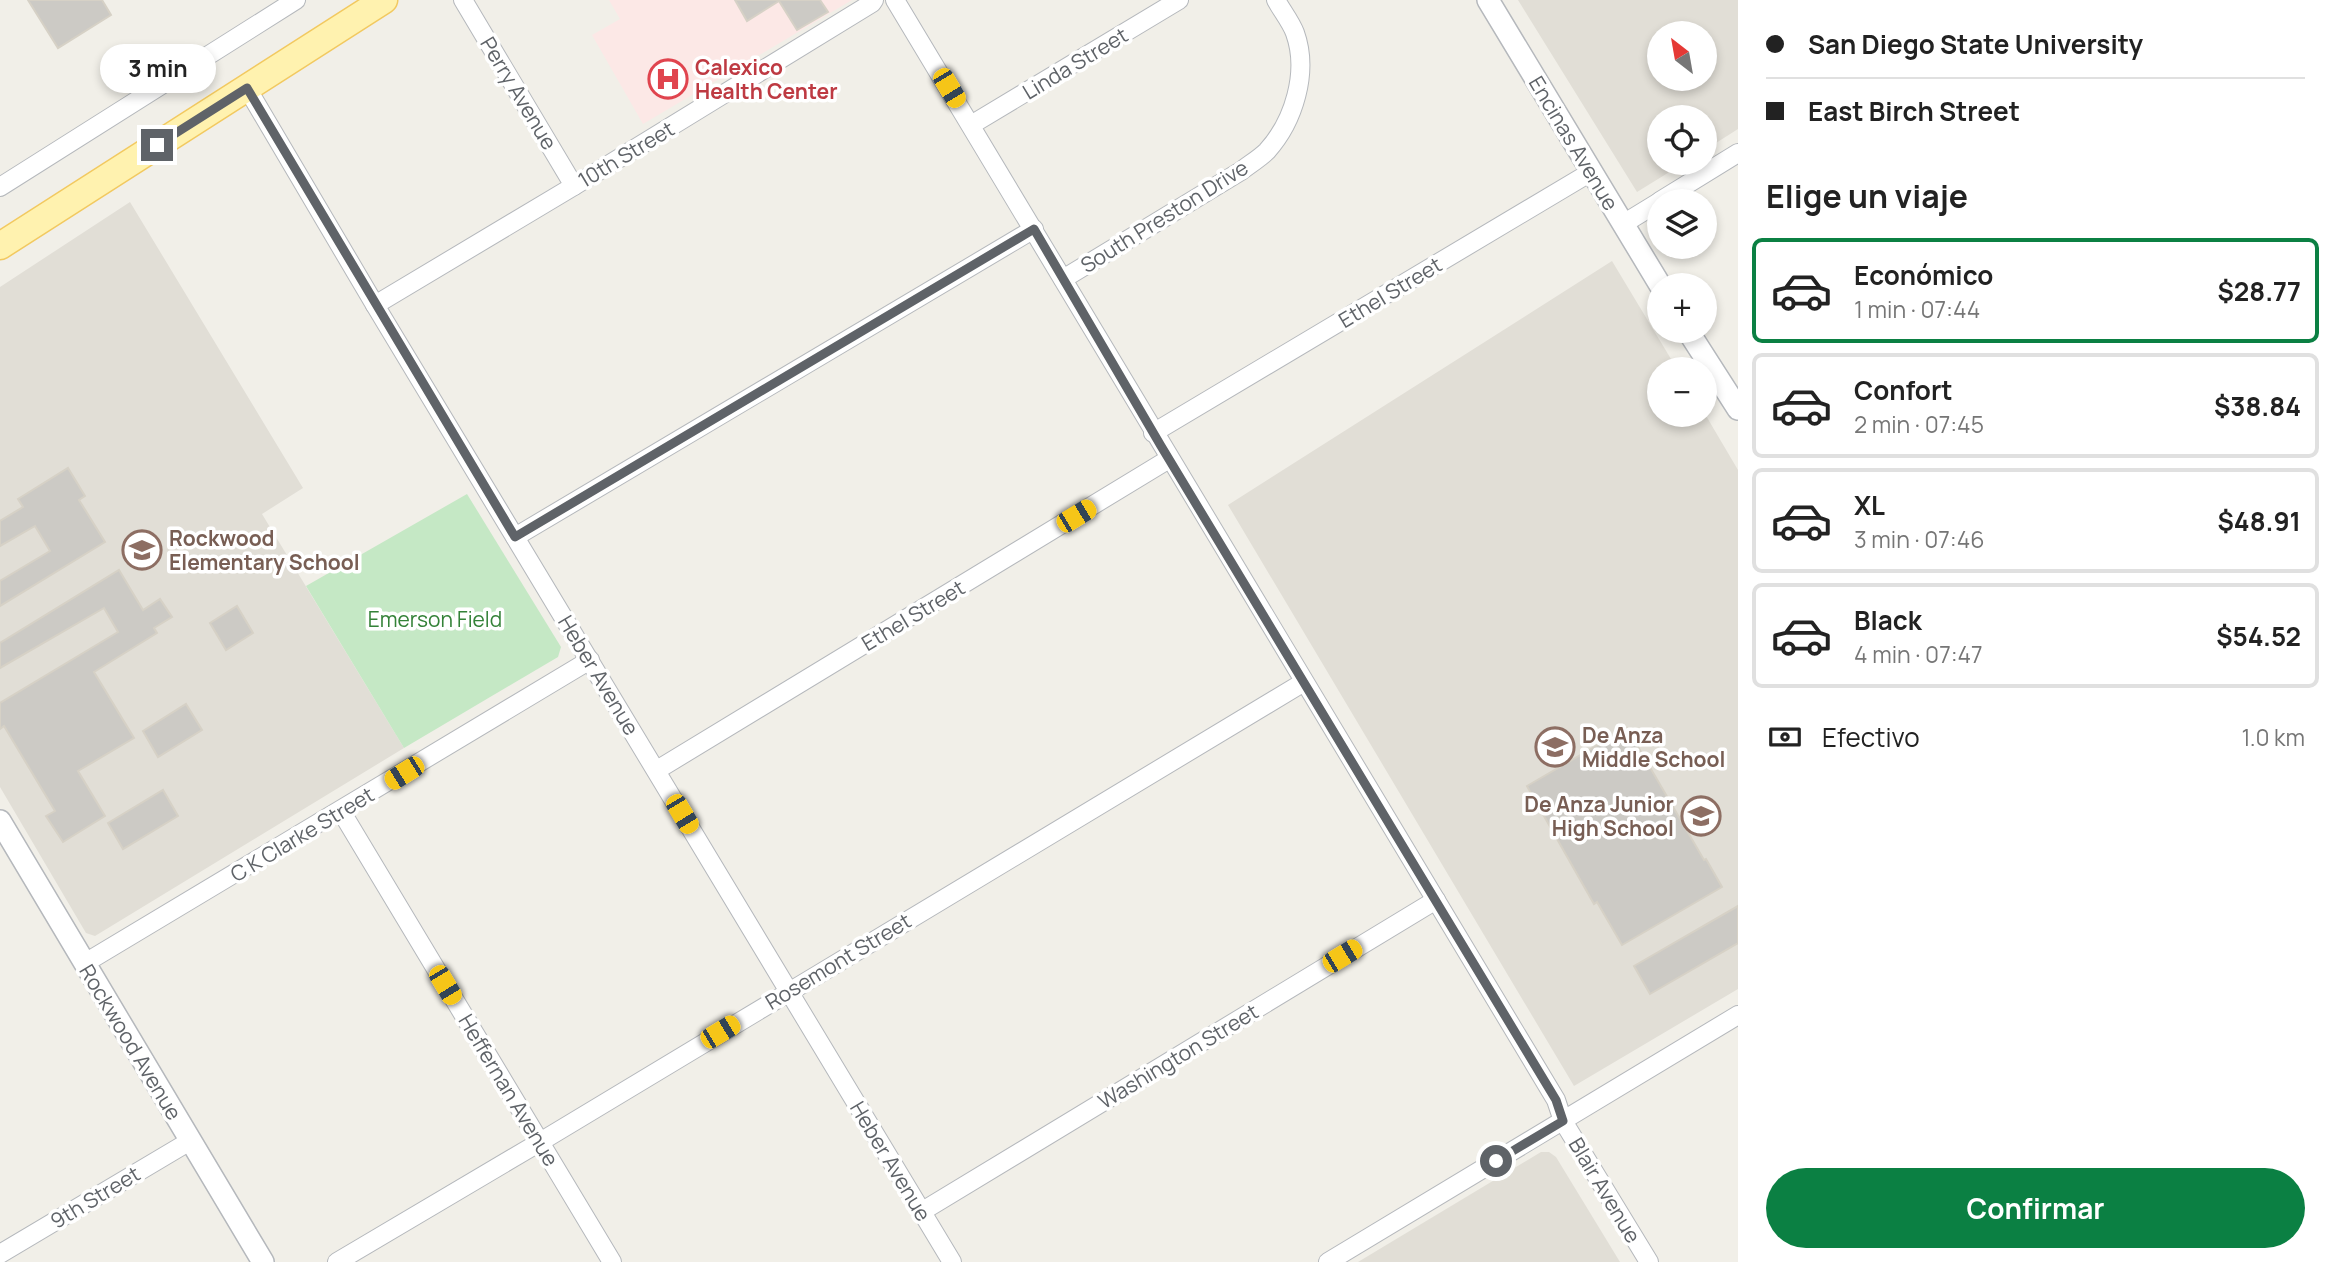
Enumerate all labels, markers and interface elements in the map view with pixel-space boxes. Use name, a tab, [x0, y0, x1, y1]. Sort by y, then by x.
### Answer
street label: Linda Street	[1017, 21, 1133, 105]
north arrow	[1647, 21, 1717, 91]
map controls	[1647, 21, 1717, 427]
text: San Diego State University	[1808, 26, 2143, 62]
street label: Perry Avenue	[474, 31, 564, 155]
callout: 3 min	[99, 44, 215, 92]
text: 3 min	[128, 52, 188, 84]
place label: Calexico Health Center	[695, 53, 838, 105]
hospital icon: Calexico Health Center	[647, 58, 689, 100]
car	[930, 65, 969, 111]
street label: Encinas Avenue	[1523, 71, 1625, 215]
text: East Birch Street	[1808, 93, 2020, 129]
button: locate	[1647, 105, 1717, 175]
street label: 10th Street	[573, 114, 679, 194]
route end	[141, 129, 173, 161]
street label: South Preston Drive	[1075, 153, 1253, 279]
text: Elige un viaje	[1766, 174, 1968, 218]
button: layers	[1647, 189, 1717, 259]
street label: Ethel Street	[1333, 250, 1447, 334]
text: Económico	[1854, 257, 1993, 293]
icon: car	[1770, 259, 1833, 322]
button: +	[1647, 273, 1717, 343]
text: $28.77	[2217, 273, 2301, 309]
text: 1 min · 07:44	[1854, 293, 1980, 325]
button: −	[1647, 357, 1717, 427]
text: Confort	[1854, 372, 1953, 408]
icon: car	[1770, 374, 1833, 437]
text: $38.84	[2214, 388, 2301, 424]
text: 2 min · 07:45	[1854, 408, 1984, 440]
text: XL	[1854, 487, 1885, 523]
icon: car	[1770, 489, 1833, 552]
car	[1053, 496, 1100, 536]
text: $48.91	[2217, 503, 2301, 539]
text: 3 min · 07:46	[1854, 523, 1985, 555]
place label: Rockwood Elementary School	[169, 524, 360, 576]
school or university icon: Rockwood Elementary School	[121, 529, 163, 571]
street label: Ethel Street	[856, 573, 970, 657]
text: Black	[1854, 602, 1922, 638]
icon: car	[1770, 604, 1833, 667]
park label: Emerson Field	[368, 605, 502, 633]
street label: Heber Avenue	[552, 610, 646, 740]
text: $54.52	[2216, 618, 2301, 654]
text: 4 min · 07:47	[1854, 638, 1983, 670]
icon: cash	[1766, 718, 1804, 756]
text: Efectivo	[1822, 719, 1920, 755]
place label: De Anza Middle School	[1582, 721, 1725, 773]
text: 1.0 km	[2242, 721, 2305, 753]
school or university icon: De Anza Middle School	[1534, 726, 1576, 768]
car	[381, 753, 428, 793]
street label: C K Clarke Street	[225, 780, 379, 888]
place label: De Anza Junior High School	[1524, 790, 1674, 842]
car	[663, 791, 702, 837]
school or university icon: De Anza Junior High School	[1680, 795, 1722, 837]
street label: Rosemont Street	[760, 906, 916, 1016]
car	[1319, 936, 1366, 976]
street label: Rockwood Avenue	[73, 959, 189, 1125]
car	[426, 962, 465, 1008]
street label: Washington Street	[1093, 997, 1263, 1115]
street label: Heffernan Avenue	[453, 1009, 565, 1171]
car	[697, 1012, 744, 1052]
street label: Heber Avenue	[844, 1096, 938, 1226]
street label: Blair Avenue	[1563, 1132, 1647, 1248]
route start	[1480, 1145, 1512, 1177]
street label: 9th Street	[45, 1159, 145, 1235]
button: Confirmar	[1766, 1168, 2305, 1248]

